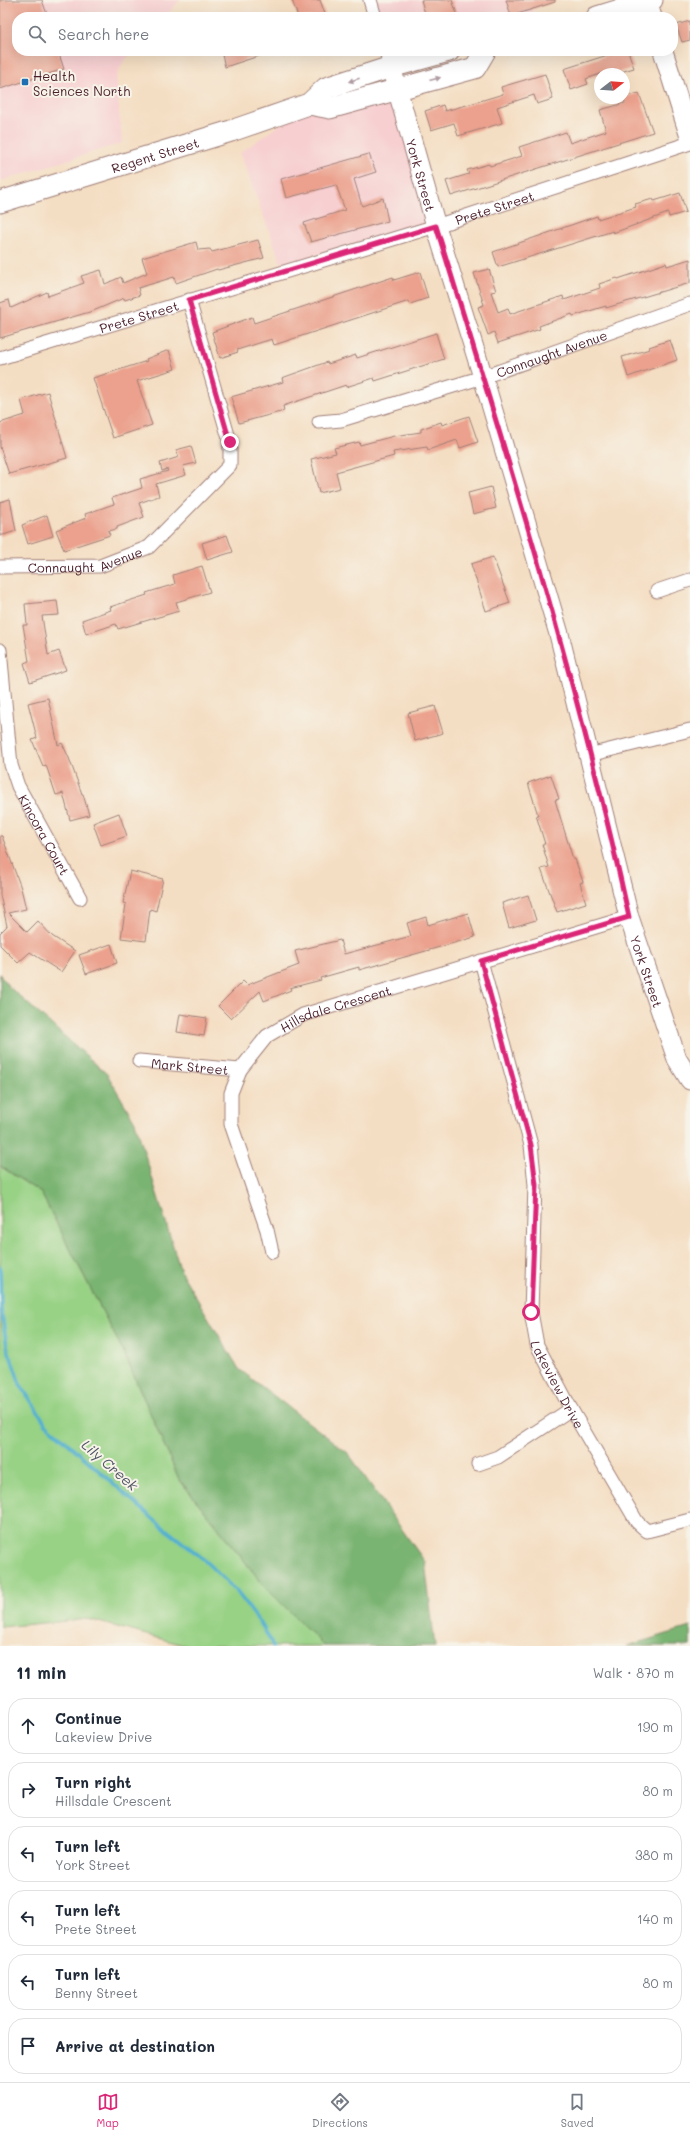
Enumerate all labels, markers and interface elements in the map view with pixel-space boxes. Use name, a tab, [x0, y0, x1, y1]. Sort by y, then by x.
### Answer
search box	[12, 12, 678, 56]
icon: search	[26, 23, 48, 45]
text: Search here	[58, 24, 149, 44]
place label: Health Sciences North	[33, 67, 130, 99]
north arrow	[594, 68, 630, 104]
one-way arrow	[428, 76, 441, 82]
marker: Health Sciences North	[20, 77, 30, 87]
one-way arrow	[348, 77, 360, 83]
street label: Regent Street	[109, 133, 201, 176]
street label: York Street	[403, 136, 440, 214]
street label: Prete Street	[453, 186, 536, 228]
street label: Prete Street	[97, 296, 181, 336]
street label: Connaught Avenue	[494, 325, 609, 380]
route end	[221, 433, 239, 451]
street label: Connaught Avenue	[28, 542, 144, 575]
street label: Kincora Court	[16, 791, 74, 878]
street label: York Street	[627, 933, 667, 1010]
street label: Hillsdale Crescent	[276, 981, 393, 1035]
street label: Mark Street	[150, 1054, 229, 1077]
route start	[522, 1303, 540, 1321]
street label: Lakeview Drive	[528, 1339, 589, 1431]
water label: Lily Creek	[78, 1435, 143, 1495]
text: 11 min	[16, 1661, 66, 1683]
text: Walk · 870 m	[593, 1664, 674, 1681]
text: Continue	[55, 1708, 122, 1728]
icon: ahead	[17, 1715, 39, 1737]
text: 190 m	[637, 1718, 673, 1735]
text: Lakeview Drive	[55, 1728, 152, 1745]
text: Turn right	[55, 1772, 132, 1792]
icon: right	[17, 1779, 39, 1801]
text: 80 m	[643, 1782, 673, 1799]
text: Hillsdale Crescent	[55, 1792, 172, 1809]
text: Turn left	[55, 1836, 120, 1856]
icon: left	[17, 1843, 39, 1865]
text: 380 m	[635, 1846, 673, 1863]
text: York Street	[55, 1856, 130, 1873]
text: Turn left	[55, 1900, 120, 1920]
icon: left	[17, 1907, 39, 1929]
text: 140 m	[637, 1910, 673, 1927]
text: Prete Street	[55, 1920, 137, 1937]
text: Turn left	[55, 1964, 120, 1984]
icon: left	[17, 1971, 39, 1993]
text: 80 m	[643, 1974, 673, 1991]
text: Benny Street	[55, 1984, 138, 2001]
icon: arrive	[17, 2035, 39, 2057]
text: Arrive at destination	[55, 2036, 215, 2056]
tab: Map	[97, 2091, 119, 2130]
tab: Directions	[312, 2091, 368, 2130]
tab: Saved	[561, 2091, 593, 2130]

